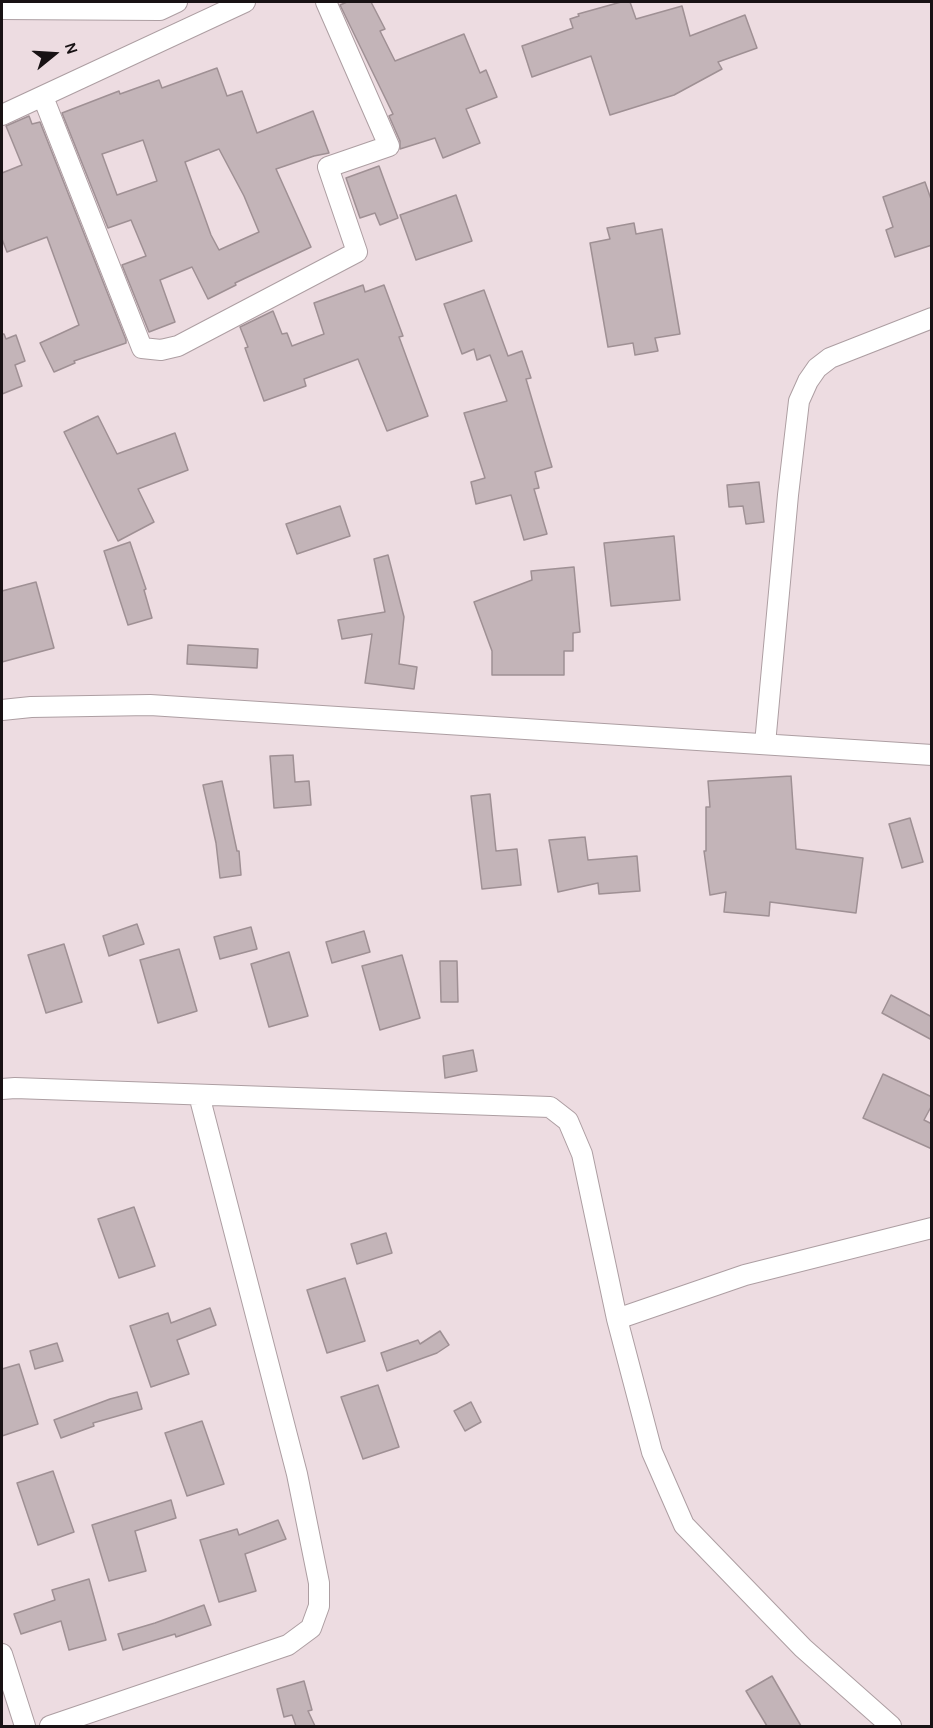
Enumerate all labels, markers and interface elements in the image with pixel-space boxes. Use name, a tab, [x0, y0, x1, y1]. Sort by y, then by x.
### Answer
north arrow	[24, 24, 84, 84]
text: N	[61, 40, 82, 57]

